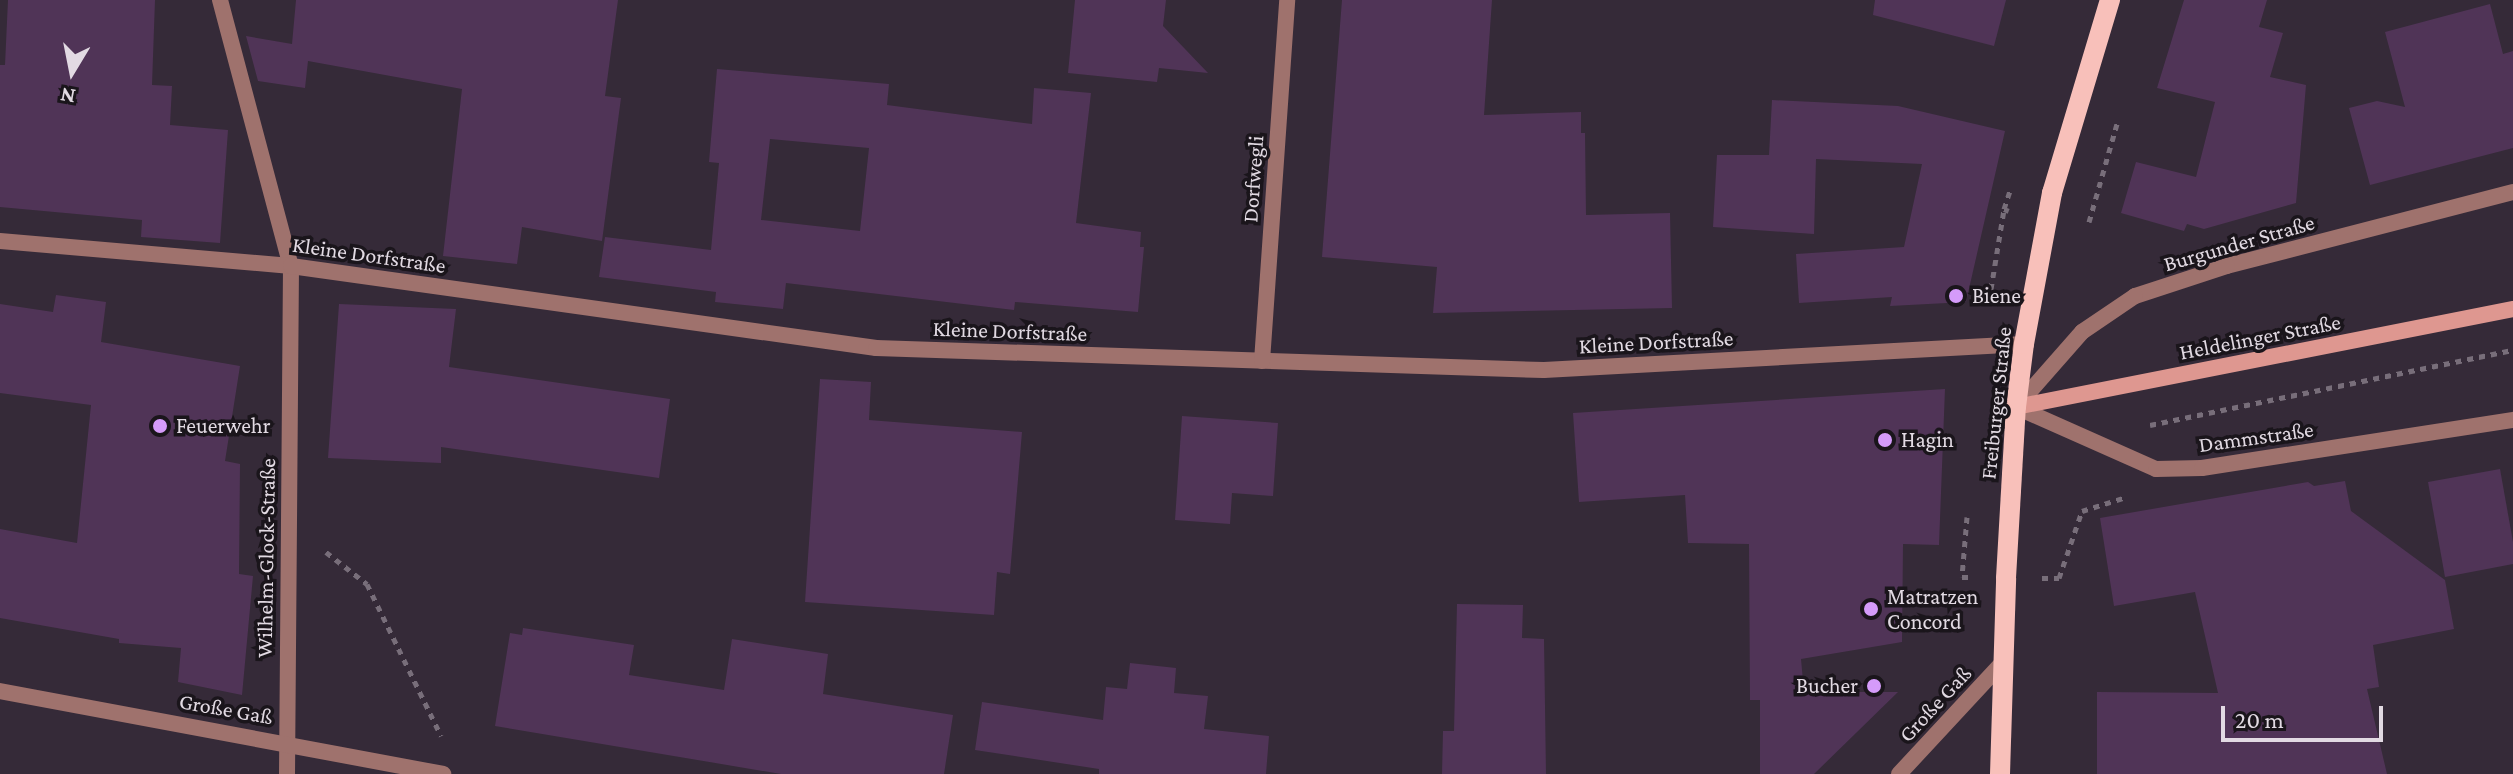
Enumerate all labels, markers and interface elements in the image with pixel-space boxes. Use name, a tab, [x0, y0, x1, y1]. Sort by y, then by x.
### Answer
north arrow	[32, 32, 112, 112]
text: N	[58, 83, 77, 110]
street label: Dorfwegli	[1237, 134, 1269, 224]
street label: Burgunder Straße	[2161, 209, 2317, 277]
street label: Kleine Dorfstraße	[291, 231, 447, 279]
place label: Biene	[1972, 283, 2021, 309]
marker: Biene	[1947, 287, 1965, 305]
street label: Heldelinger Straße	[2177, 308, 2343, 366]
street label: Kleine Dorfstraße	[932, 315, 1088, 347]
street label: Kleine Dorfstraße	[1578, 325, 1734, 359]
street label: Freiburger Straße	[1975, 325, 2017, 481]
place label: Feuerwehr	[176, 413, 271, 439]
street label: Dammstraße	[2197, 416, 2315, 458]
marker: Feuerwehr	[151, 417, 169, 435]
place label: Hagin	[1901, 427, 1954, 453]
marker: Hagin	[1876, 431, 1894, 449]
street label: Wilhelm-Glock-Straße	[251, 458, 281, 658]
place label: Matratzen Concord	[1887, 583, 1978, 634]
marker: Matratzen Concord	[1862, 600, 1880, 618]
street label: Große Gaß	[1893, 660, 1977, 748]
place label: Bucher	[1796, 673, 1858, 699]
marker: Bucher	[1865, 677, 1883, 695]
street label: Große Gaß	[177, 688, 275, 730]
scale bar	[2225, 690, 2387, 740]
text: 20 m	[2235, 706, 2284, 733]

